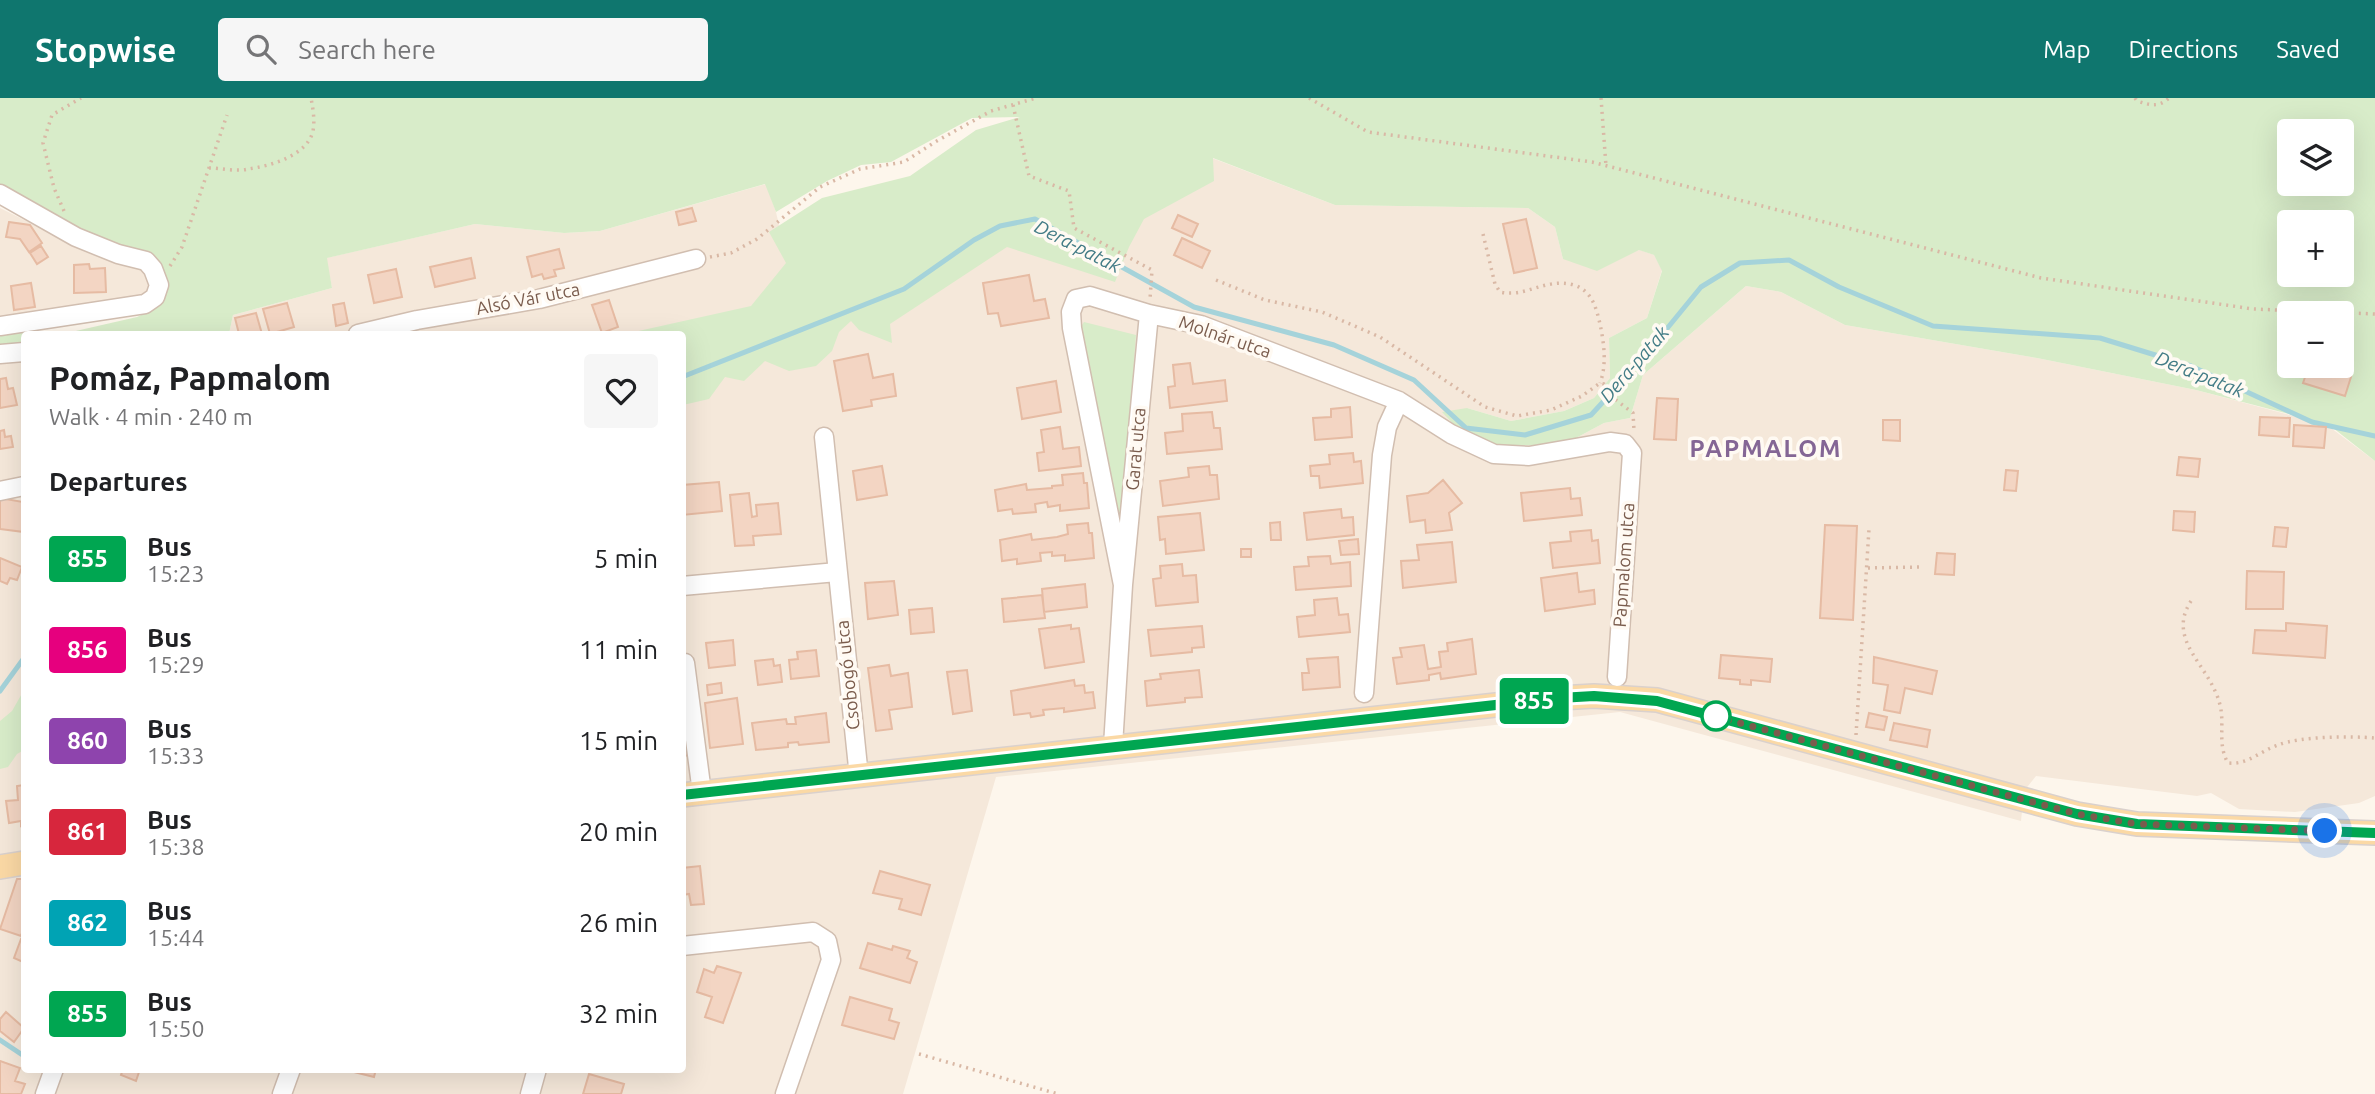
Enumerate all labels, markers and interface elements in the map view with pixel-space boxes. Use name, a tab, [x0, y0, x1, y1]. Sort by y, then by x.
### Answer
search box	[218, 18, 708, 81]
icon: search	[242, 30, 280, 68]
text: Stopwise	[35, 31, 176, 68]
text: Search here	[298, 35, 436, 64]
text: Map	[2043, 36, 2090, 63]
text: Directions	[2128, 36, 2238, 63]
text: Saved	[2276, 36, 2340, 63]
map controls	[2277, 119, 2354, 378]
button: layers	[2277, 119, 2354, 196]
button: +	[2277, 210, 2354, 287]
water label: Dera-patak	[1031, 215, 1125, 277]
street label: Alsó Vár utca	[474, 278, 581, 318]
button: −	[2277, 301, 2354, 378]
street label: Molnár utca	[1177, 311, 1274, 361]
water label: Dera-patak	[1595, 321, 1673, 407]
water label: Dera-patak	[2152, 346, 2248, 402]
button: heart	[584, 354, 658, 428]
text: Pomáz, Papmalom	[49, 359, 331, 396]
text: Walk · 4 min · 240 m	[49, 404, 253, 429]
street label: Garat utca	[1121, 407, 1149, 491]
district label: PAPMALOM	[1690, 435, 1842, 462]
text: Departures	[49, 467, 187, 496]
street label: Papmalom utca	[1609, 502, 1637, 628]
text: Bus	[147, 532, 192, 561]
text: 5 min	[594, 544, 658, 573]
text: 855	[67, 545, 108, 572]
text: 15:23	[147, 561, 205, 586]
street label: Csobogó utca	[831, 619, 863, 731]
text: Bus	[147, 623, 192, 652]
text: 11 min	[579, 635, 658, 664]
text: 856	[67, 636, 108, 663]
text: 15:29	[147, 652, 205, 677]
line badge: 855	[1494, 678, 1574, 724]
text: 855	[1514, 687, 1554, 714]
unlabelled marker	[1701, 701, 1731, 731]
text: Bus	[147, 714, 192, 743]
text: 15 min	[579, 726, 658, 755]
text: 860	[67, 727, 108, 754]
text: 15:33	[147, 743, 205, 768]
text: Bus	[147, 805, 192, 834]
your location	[2307, 813, 2342, 848]
text: 20 min	[579, 817, 658, 846]
text: 861	[67, 818, 108, 845]
text: 15:38	[147, 834, 205, 859]
text: Bus	[147, 896, 192, 925]
text: 26 min	[579, 908, 658, 937]
text: 862	[67, 909, 108, 936]
text: 15:44	[147, 925, 205, 950]
text: Bus	[147, 987, 192, 1016]
text: 32 min	[579, 999, 658, 1028]
text: 855	[67, 1000, 108, 1027]
text: 15:50	[147, 1016, 205, 1041]

